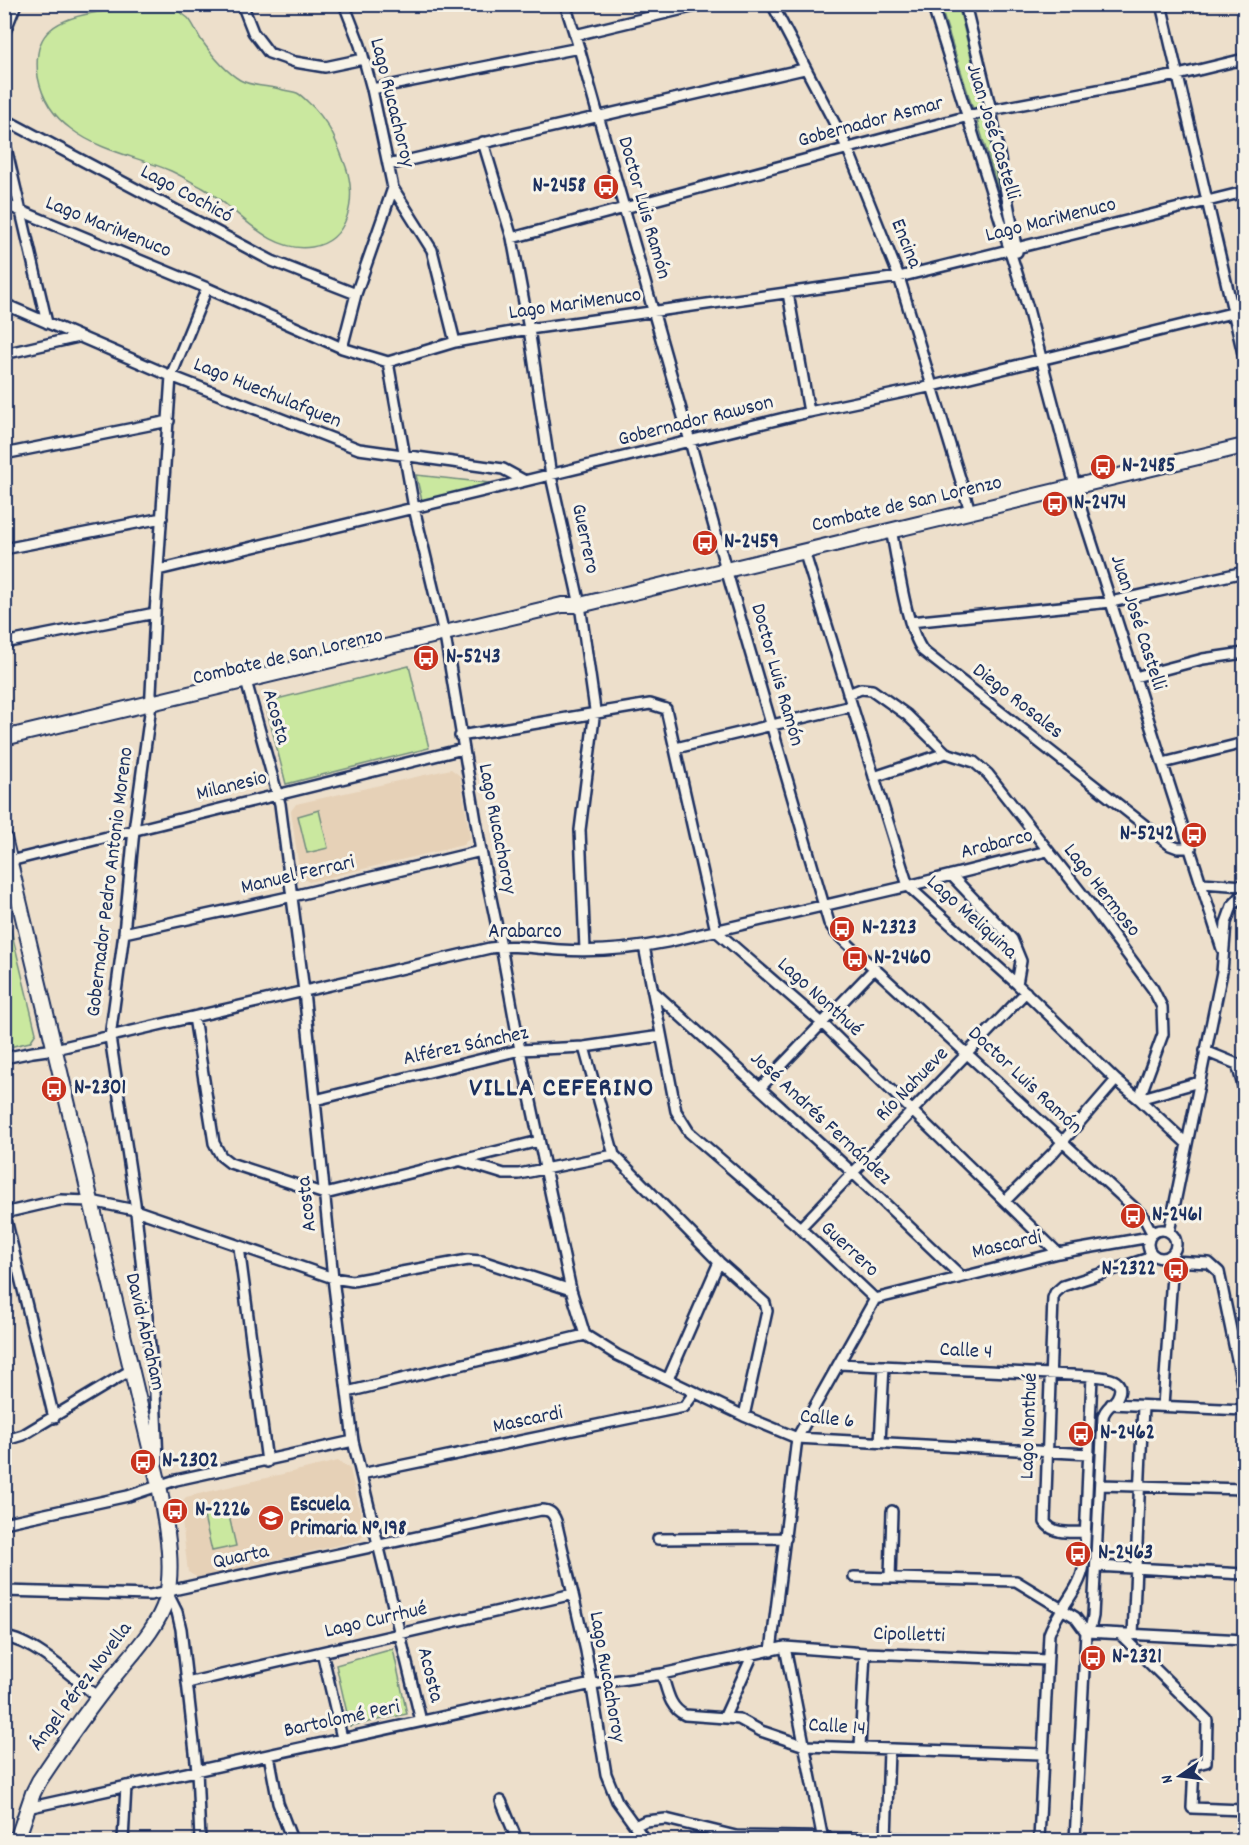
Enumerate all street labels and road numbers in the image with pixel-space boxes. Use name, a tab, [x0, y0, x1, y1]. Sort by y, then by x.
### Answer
street label: Lago Rucachoroy	[360, 35, 422, 171]
street label: Juan José Castelli	[957, 60, 1027, 204]
street label: Gobernador Asmar	[795, 89, 947, 157]
street label: Doctor Luis Ramón	[608, 133, 678, 283]
street label: Lago Cochicó	[134, 158, 238, 232]
street label: Lago MariMenuco	[40, 189, 176, 267]
street label: Lago MariMenuco	[983, 190, 1119, 252]
street label: Encina	[882, 215, 929, 274]
street label: Lago MariMenuco	[507, 281, 643, 329]
street label: Lago Huechulafquen	[188, 351, 346, 437]
street label: Gobernador Rawson	[615, 388, 777, 456]
street label: Combate de San Lorenzo	[809, 469, 1005, 541]
street label: Guerrero	[562, 501, 606, 577]
street label: Juan José Castelli	[1101, 551, 1173, 695]
street label: Doctor Luis Ramón	[741, 600, 811, 750]
street label: Combate de San Lorenzo	[190, 622, 386, 694]
street label: Diego Rosales	[965, 657, 1069, 747]
street label: Acosta	[253, 686, 297, 749]
street label: Gobernador Pedro Antonio Moreno	[80, 745, 142, 1019]
street label: Lago Rucachoroy	[469, 761, 523, 897]
street label: Milanesio	[193, 764, 271, 810]
street label: Arabarco	[958, 822, 1036, 868]
street label: Lago Hermoso	[1055, 838, 1147, 944]
street label: Manuel Ferrari	[238, 848, 358, 904]
street label: Lago Meliquina	[919, 869, 1024, 968]
street label: Arabarco	[488, 918, 562, 948]
street label: Lago Nonthué	[769, 951, 869, 1045]
street label: Alférez Sánchez	[401, 1019, 531, 1075]
street label: Doctor Luis Ramón	[960, 1020, 1088, 1142]
street label: Río Nahueve	[869, 1041, 957, 1129]
street label: José Andrés Fernández	[742, 1045, 898, 1193]
street label: Acosta	[290, 1174, 326, 1233]
street label: Guerrero	[813, 1215, 885, 1285]
street label: Mascardi	[969, 1223, 1045, 1269]
street label: David Abraham	[116, 1270, 172, 1394]
street label: Calle 4	[939, 1336, 993, 1368]
street label: Lago Nonthué	[1013, 1372, 1047, 1480]
street label: Mascardi	[490, 1399, 566, 1443]
street label: Calle 6	[798, 1402, 856, 1438]
street label: Quarta	[210, 1537, 273, 1579]
street label: Lago Currhué	[322, 1595, 430, 1647]
street label: Lago Rucachoroy	[580, 1609, 632, 1745]
street label: Ángel Pérez Novella	[23, 1615, 141, 1758]
street label: Cipolletti	[873, 1620, 946, 1652]
street label: Acosta	[408, 1644, 451, 1707]
street label: Bartolomé Peri	[281, 1693, 403, 1747]
street label: Calle 14	[807, 1711, 867, 1745]

